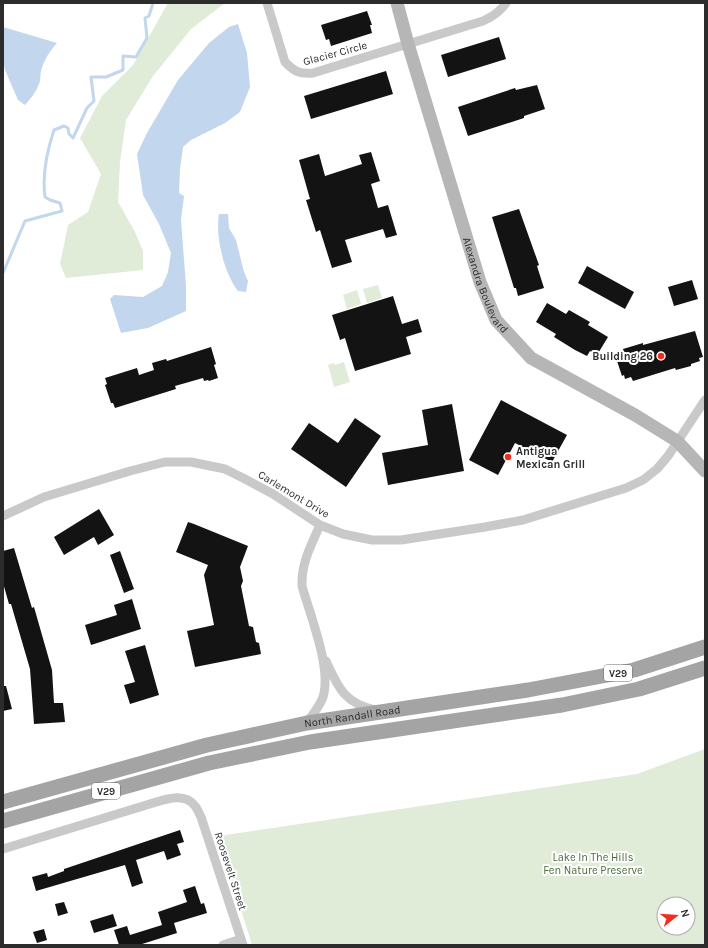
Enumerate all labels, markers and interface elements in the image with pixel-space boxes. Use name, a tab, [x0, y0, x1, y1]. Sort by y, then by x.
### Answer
street label: Glacier Circle	[302, 39, 369, 68]
street label: Alexandra Boulevard	[460, 236, 511, 336]
place label: Building 26	[592, 350, 653, 363]
marker: Building 26	[656, 351, 666, 361]
place label: Antigua Mexican Grill	[516, 445, 585, 471]
marker: Antigua Mexican Grill	[503, 452, 513, 462]
street label: Carlemont Drive	[256, 468, 332, 521]
road number: V29	[604, 665, 632, 681]
street label: North Randall Road	[303, 703, 401, 730]
road number: V29	[92, 783, 120, 799]
street label: Roosevelt Street	[212, 830, 249, 912]
park label: Lake In The Hills Fen Nature Preserve	[543, 851, 643, 877]
north arrow	[656, 896, 696, 936]
text: N	[678, 908, 692, 919]

